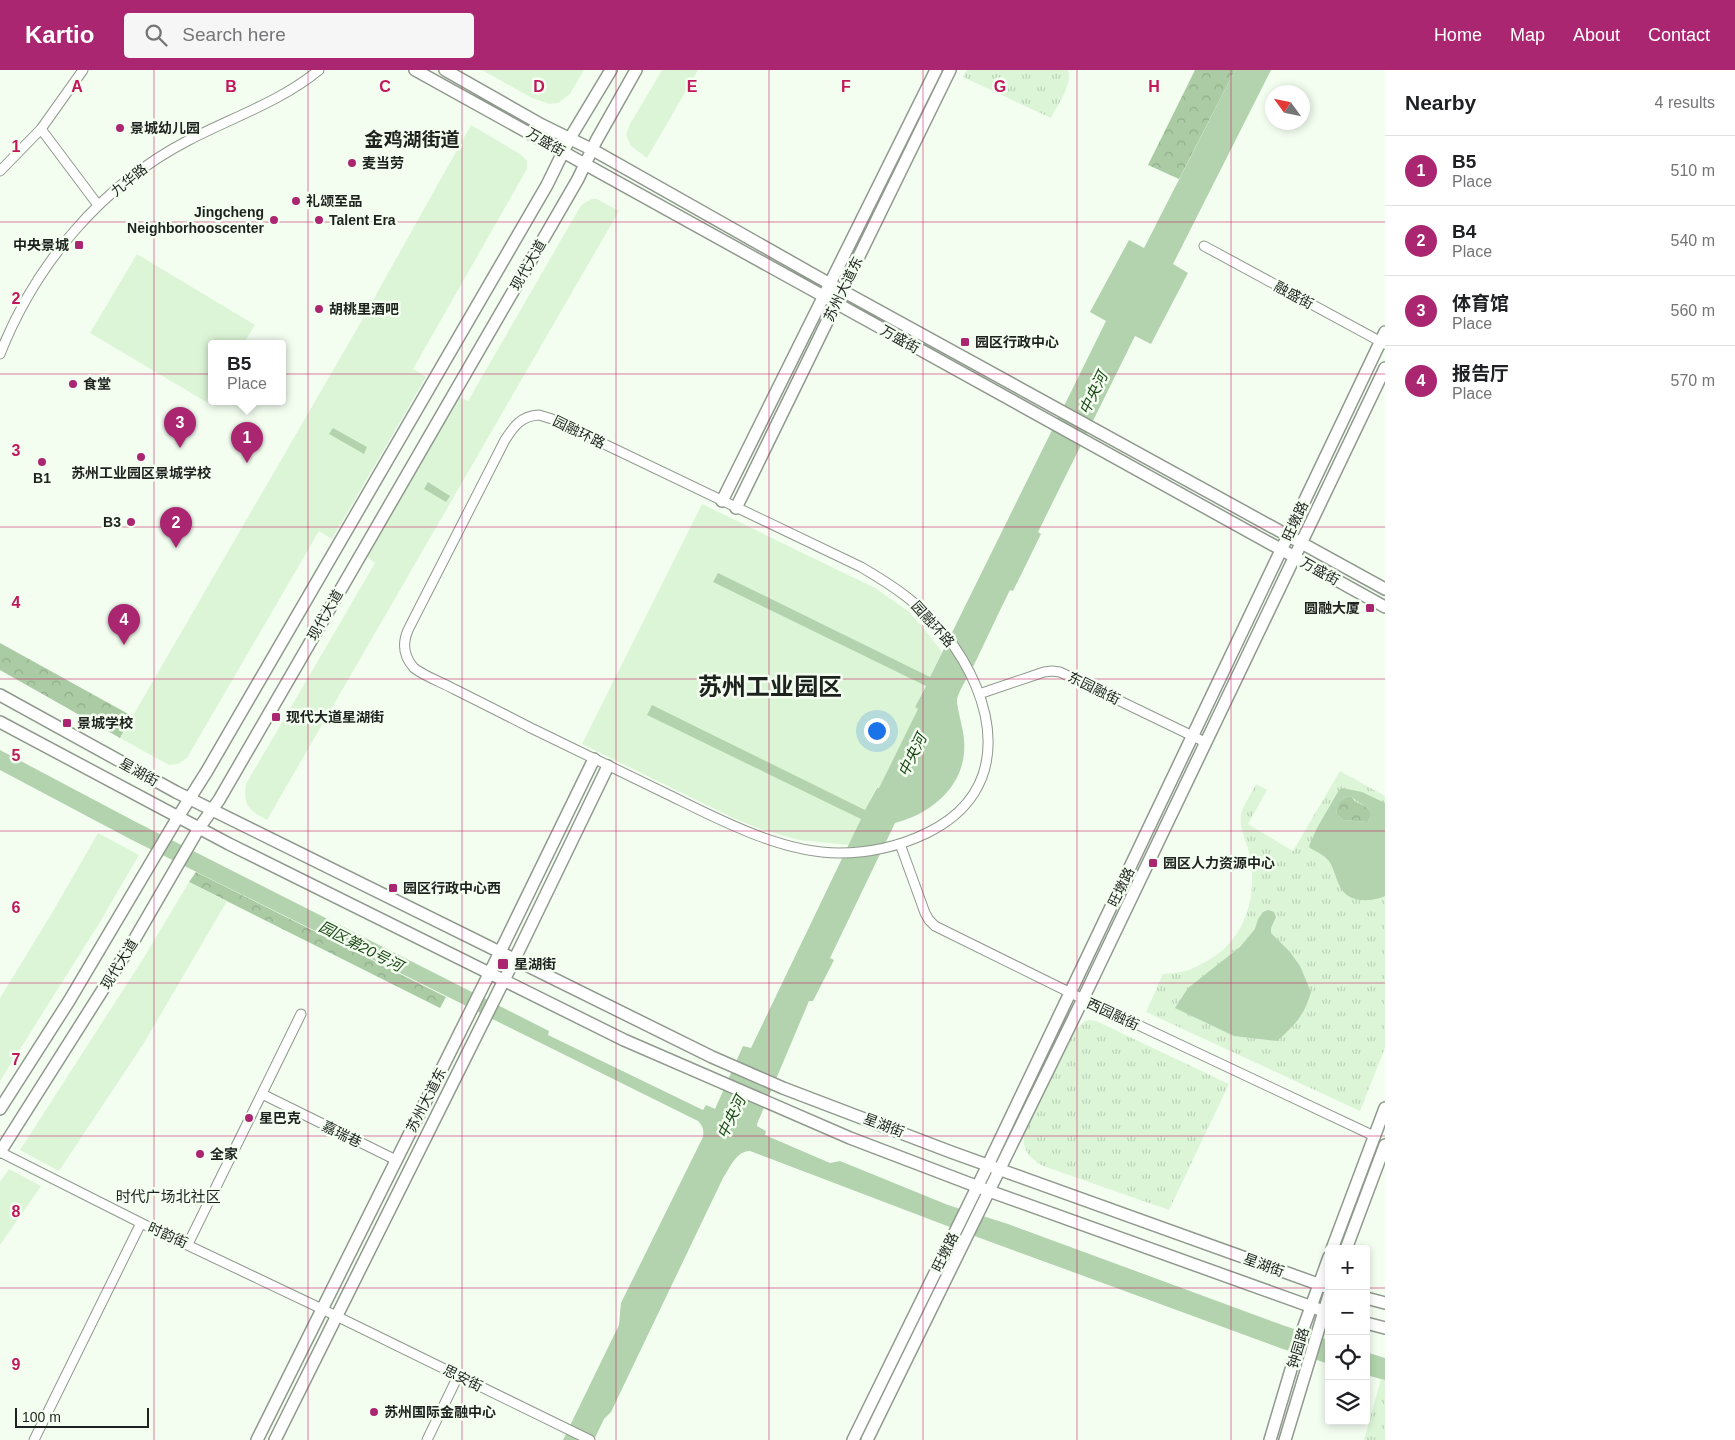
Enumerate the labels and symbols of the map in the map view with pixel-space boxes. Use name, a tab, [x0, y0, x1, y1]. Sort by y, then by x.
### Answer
text: A	[71, 78, 83, 95]
text: B	[225, 78, 237, 95]
text: C	[379, 78, 391, 95]
text: D	[533, 78, 545, 95]
text: E	[687, 78, 698, 95]
text: F	[841, 78, 851, 95]
text: G	[994, 78, 1006, 95]
text: H	[1148, 78, 1160, 95]
north arrow	[1265, 85, 1310, 130]
place label: 景城幼儿园	[130, 120, 200, 136]
marker: 景城幼儿园	[114, 122, 126, 134]
street label: 万盛街	[524, 125, 568, 159]
district label: 金鸡湖街道	[364, 129, 460, 150]
text: 1	[12, 138, 21, 155]
place label: 麦当劳	[362, 155, 404, 171]
marker: 麦当劳	[346, 157, 358, 169]
street label: 九华路	[108, 161, 150, 199]
place label: 礼颂至品	[306, 193, 362, 209]
marker: 礼颂至品	[290, 195, 302, 207]
place label: Jingcheng Neighborhooscenter	[127, 204, 265, 236]
place label: Talent Era	[329, 212, 396, 228]
marker: Jingcheng Neighborhooscenter	[268, 214, 280, 226]
marker: Talent Era	[313, 214, 325, 226]
place label: 中央景城	[13, 237, 69, 253]
street label: 现代大道	[507, 237, 549, 293]
marker: 中央景城	[73, 239, 85, 251]
street label: 苏州大道东	[820, 254, 866, 324]
street label: 融盛街	[1272, 278, 1316, 312]
text: 2	[12, 290, 21, 307]
place label: 胡桃里酒吧	[329, 301, 399, 317]
marker: 胡桃里酒吧	[313, 303, 325, 315]
street label: 万盛街	[878, 322, 922, 356]
place label: 园区行政中心	[975, 334, 1059, 350]
marker: 园区行政中心	[959, 336, 971, 348]
water label: 中央河	[1075, 366, 1112, 417]
place label: 食堂	[83, 376, 111, 392]
marker: 食堂	[67, 378, 79, 390]
pin: 3	[164, 407, 196, 448]
street label: 园融环路	[550, 413, 608, 451]
pin: 1	[231, 422, 263, 463]
text: 3	[12, 442, 21, 459]
marker: 苏州工业园区景城学校	[135, 451, 147, 463]
marker: B1	[36, 456, 48, 468]
place label: 苏州工业园区景城学校	[71, 465, 211, 481]
place label: B1	[33, 470, 51, 486]
street label: 旺墩路	[1279, 499, 1311, 543]
pin: 2	[160, 507, 192, 548]
place label: B3	[103, 514, 121, 530]
marker: B3	[125, 516, 137, 528]
street label: 万盛街	[1298, 554, 1342, 588]
street label: 现代大道	[304, 587, 346, 643]
text: 4	[12, 594, 21, 611]
street label: 园融环路	[908, 598, 958, 650]
place label: 圆融大厦	[1304, 600, 1360, 616]
marker: 圆融大厦	[1364, 602, 1376, 614]
pin: 4	[108, 604, 140, 645]
street label: 东园融街	[1065, 669, 1123, 707]
district label: 苏州工业园区	[698, 673, 842, 700]
place label: 现代大道星湖街	[286, 709, 384, 725]
marker: 现代大道星湖街	[270, 711, 282, 723]
place label: 景城学校	[77, 715, 133, 731]
marker: 景城学校	[61, 717, 73, 729]
your location	[864, 718, 890, 744]
water label: 中央河	[894, 728, 931, 779]
text: 5	[12, 747, 21, 764]
street label: 星湖街	[117, 755, 161, 789]
place label: 园区人力资源中心	[1163, 855, 1275, 871]
marker: 园区人力资源中心	[1147, 857, 1159, 869]
street label: 旺墩路	[1105, 865, 1137, 909]
place label: 园区行政中心西	[403, 880, 501, 896]
marker: 园区行政中心西	[387, 882, 399, 894]
text: 6	[12, 899, 21, 916]
water label: 园区第20号河	[316, 918, 408, 976]
street label: 现代大道	[97, 936, 141, 992]
place label: 星湖街	[514, 956, 556, 972]
marker: 星湖街	[496, 957, 510, 971]
street label: 西园融街	[1084, 995, 1142, 1033]
text: 7	[12, 1051, 21, 1068]
street label: 苏州大道东	[403, 1065, 449, 1135]
water label: 中央河	[713, 1090, 750, 1141]
place label: 星巴克	[259, 1110, 301, 1126]
street label: 星湖街	[862, 1110, 906, 1140]
marker: 星巴克	[243, 1112, 255, 1124]
street label: 嘉瑞巷	[320, 1118, 364, 1150]
place label: 全家	[210, 1146, 238, 1162]
marker: 全家	[194, 1148, 206, 1160]
district label: 时代广场北社区	[115, 1188, 221, 1205]
text: 8	[12, 1203, 21, 1220]
street label: 时韵街	[146, 1219, 190, 1251]
street label: 旺墩路	[929, 1230, 961, 1274]
street label: 星湖街	[1242, 1250, 1286, 1280]
street label: 钟园路	[1284, 1326, 1312, 1370]
text: 9	[12, 1356, 21, 1373]
street label: 思安街	[441, 1362, 485, 1394]
place label: 苏州国际金融中心	[384, 1404, 496, 1420]
scale bar	[15, 1405, 149, 1428]
marker: 苏州国际金融中心	[368, 1406, 380, 1418]

